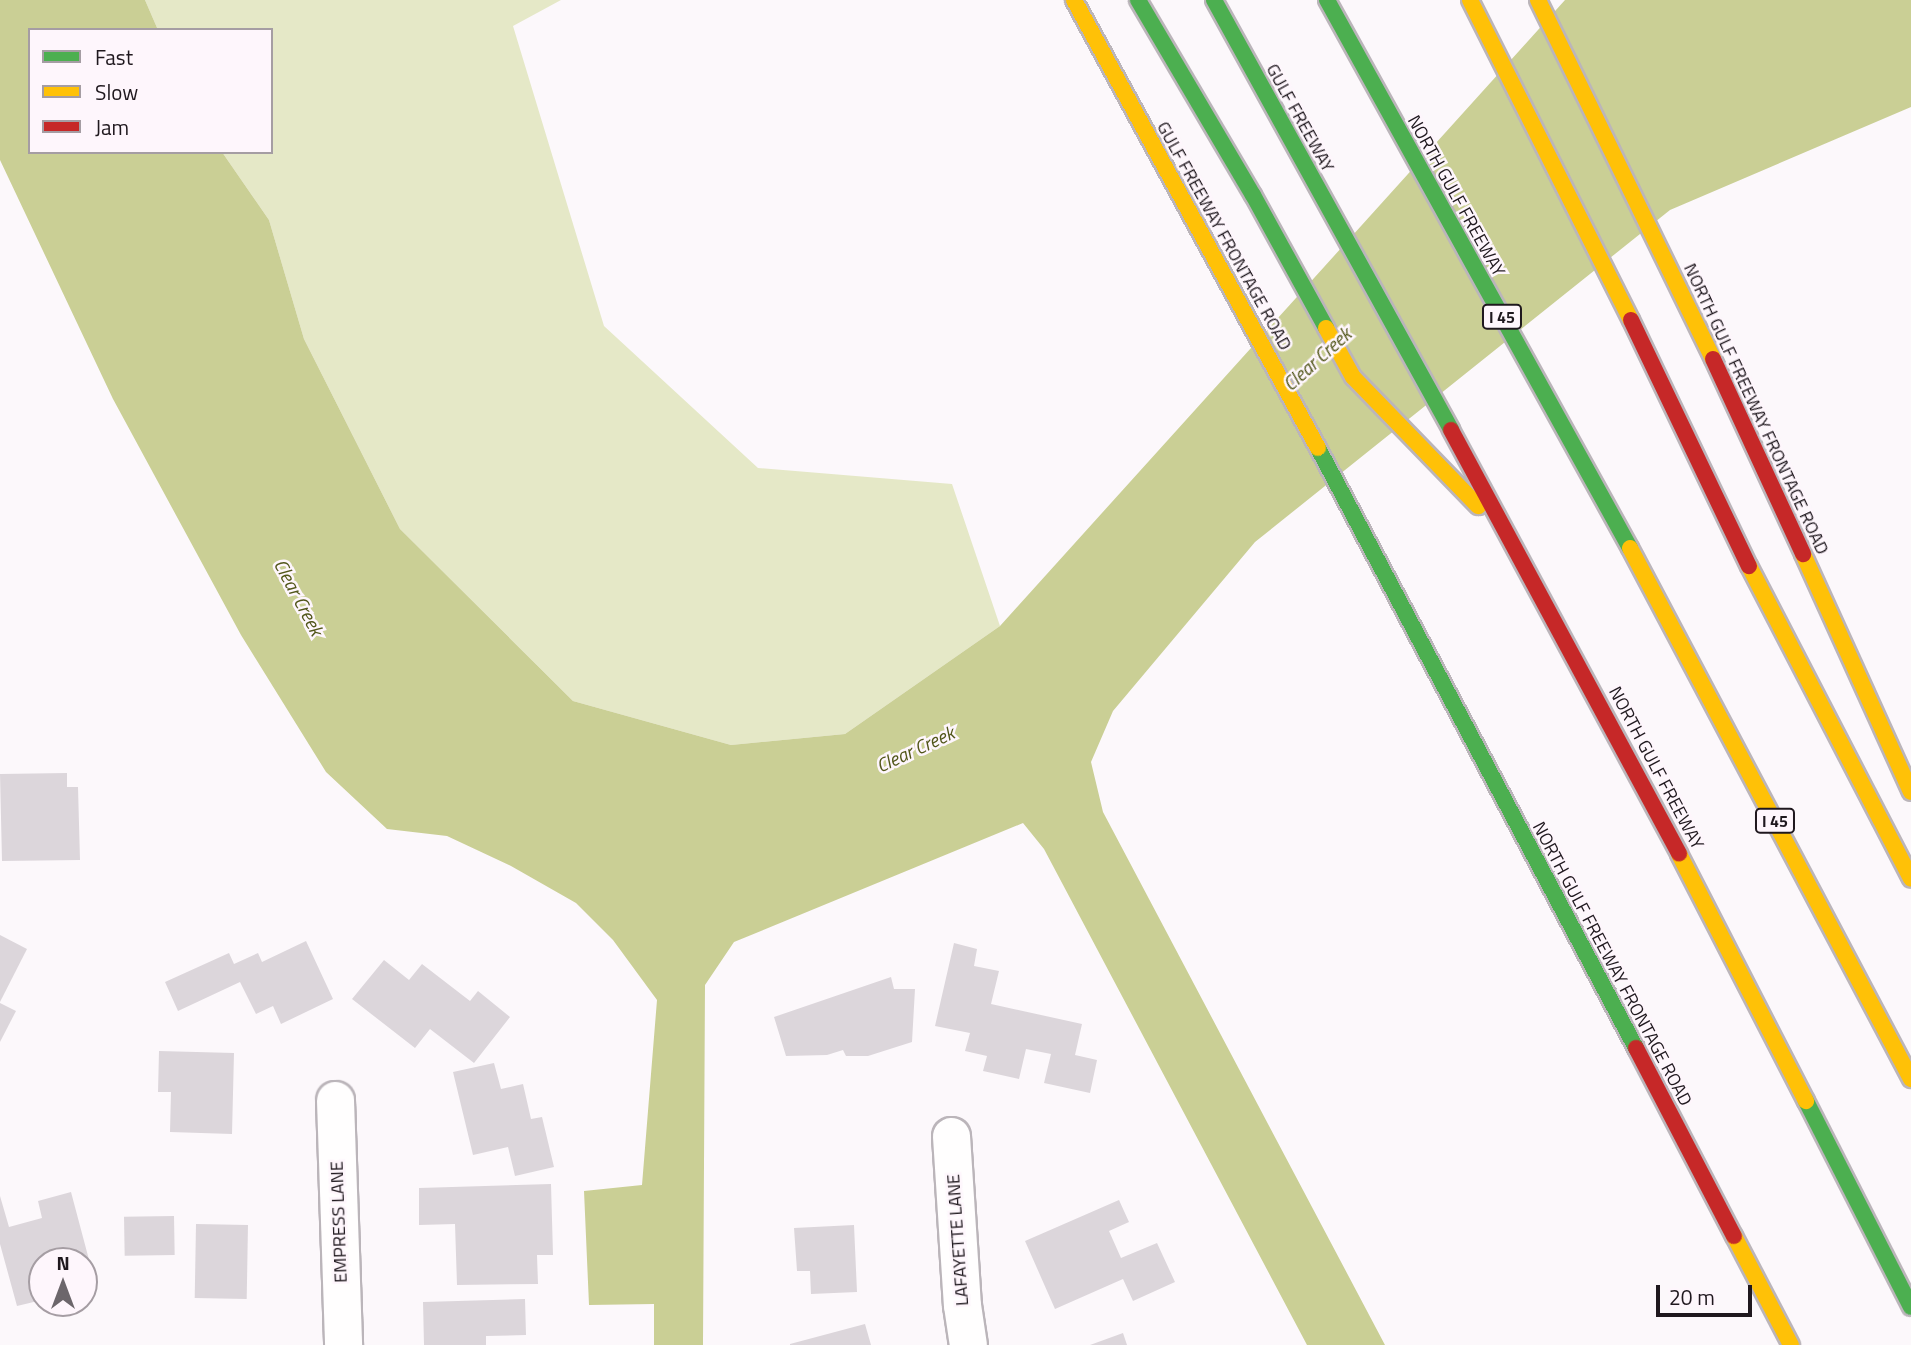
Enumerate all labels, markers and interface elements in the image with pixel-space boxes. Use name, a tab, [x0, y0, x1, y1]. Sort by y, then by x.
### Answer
legend	[28, 28, 273, 154]
text: Fast	[95, 41, 133, 73]
street label: GULF FREEWAY	[1261, 60, 1339, 176]
text: Slow	[95, 76, 138, 108]
text: Jam	[95, 111, 129, 143]
street label: NORTH GULF FREEWAY	[1403, 112, 1509, 280]
street label: GULF FREEWAY FRONTAGE ROAD	[1152, 118, 1296, 354]
street label: NORTH GULF FREEWAY FRONTAGE ROAD	[1679, 260, 1833, 558]
road number: I 45	[1481, 304, 1523, 330]
water label: Clear Creek	[1278, 323, 1356, 395]
water label: Clear Creek	[269, 555, 329, 639]
street label: NORTH GULF FREEWAY	[1604, 683, 1708, 853]
water label: Clear Creek	[872, 721, 958, 777]
road number: I 45	[1754, 808, 1796, 834]
street label: NORTH GULF FREEWAY FRONTAGE ROAD	[1528, 818, 1696, 1110]
street label: EMPRESS LANE	[326, 1161, 352, 1283]
street label: LAFAYETTE LANE	[943, 1173, 973, 1307]
north arrow	[28, 1247, 98, 1317]
text: N	[56, 1248, 70, 1277]
scale bar	[1659, 1272, 1755, 1316]
text: 20 m	[1669, 1281, 1715, 1313]

